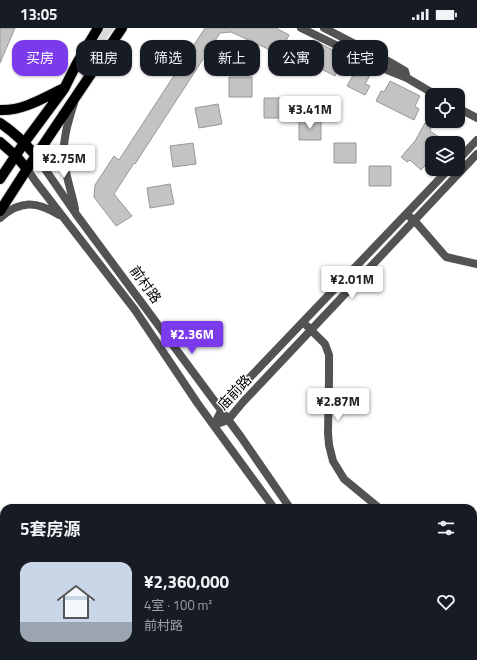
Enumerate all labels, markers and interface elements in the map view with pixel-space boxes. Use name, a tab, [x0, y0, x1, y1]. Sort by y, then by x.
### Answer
text: 13:05	[20, 3, 57, 26]
chip: 买房	[12, 40, 68, 76]
chip: 租房	[76, 40, 132, 76]
chip: 筛选	[140, 40, 196, 76]
chip: 新上	[204, 40, 260, 76]
chip: 公寓	[268, 40, 324, 76]
chip: 住宅	[332, 40, 388, 76]
map controls	[425, 88, 465, 176]
button: locate	[425, 88, 465, 128]
pin: ¥3.41M	[277, 96, 343, 130]
text: ¥3.41M	[288, 99, 332, 119]
button: layers	[425, 136, 465, 176]
pin: ¥2.75M	[31, 145, 97, 179]
text: ¥2.75M	[42, 148, 86, 168]
street label: 前村路	[125, 261, 167, 307]
pin: ¥2.01M	[319, 266, 385, 300]
text: ¥2.01M	[330, 269, 374, 289]
pin: ¥2.36M	[159, 321, 225, 355]
text: ¥2.36M	[170, 324, 214, 344]
street label: 庙前路	[212, 369, 256, 415]
pin: ¥2.87M	[305, 388, 371, 422]
text: ¥2.87M	[316, 391, 360, 411]
text: 5套房源	[20, 516, 81, 542]
icon: filters	[435, 517, 457, 539]
text: ¥2,360,000	[144, 569, 229, 595]
icon: home	[52, 578, 100, 626]
icon: heart	[435, 591, 457, 613]
text: 4室 · 100 m²	[144, 595, 212, 615]
text: 前村路	[144, 615, 183, 635]

